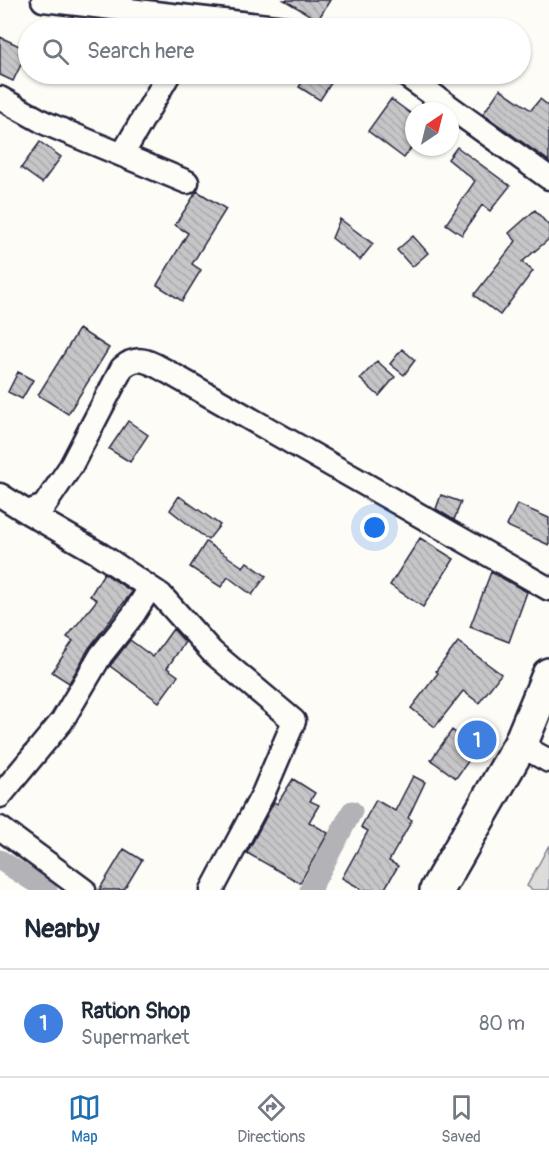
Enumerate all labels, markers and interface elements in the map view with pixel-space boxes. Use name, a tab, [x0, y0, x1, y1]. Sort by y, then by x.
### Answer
search box	[18, 18, 531, 84]
icon: search	[39, 35, 72, 68]
text: Search here	[87, 37, 194, 65]
north arrow	[405, 102, 459, 156]
your location	[360, 513, 389, 542]
pin: 1	[458, 718, 496, 762]
text: Nearby	[24, 913, 100, 945]
text: Ration Shop	[81, 997, 190, 1025]
text: 1	[40, 1011, 47, 1036]
text: 80 m	[479, 1011, 525, 1036]
text: Supermarket	[81, 1025, 190, 1050]
tab: Map	[68, 1091, 101, 1147]
tab: Directions	[237, 1091, 305, 1147]
tab: Saved	[441, 1091, 481, 1147]

